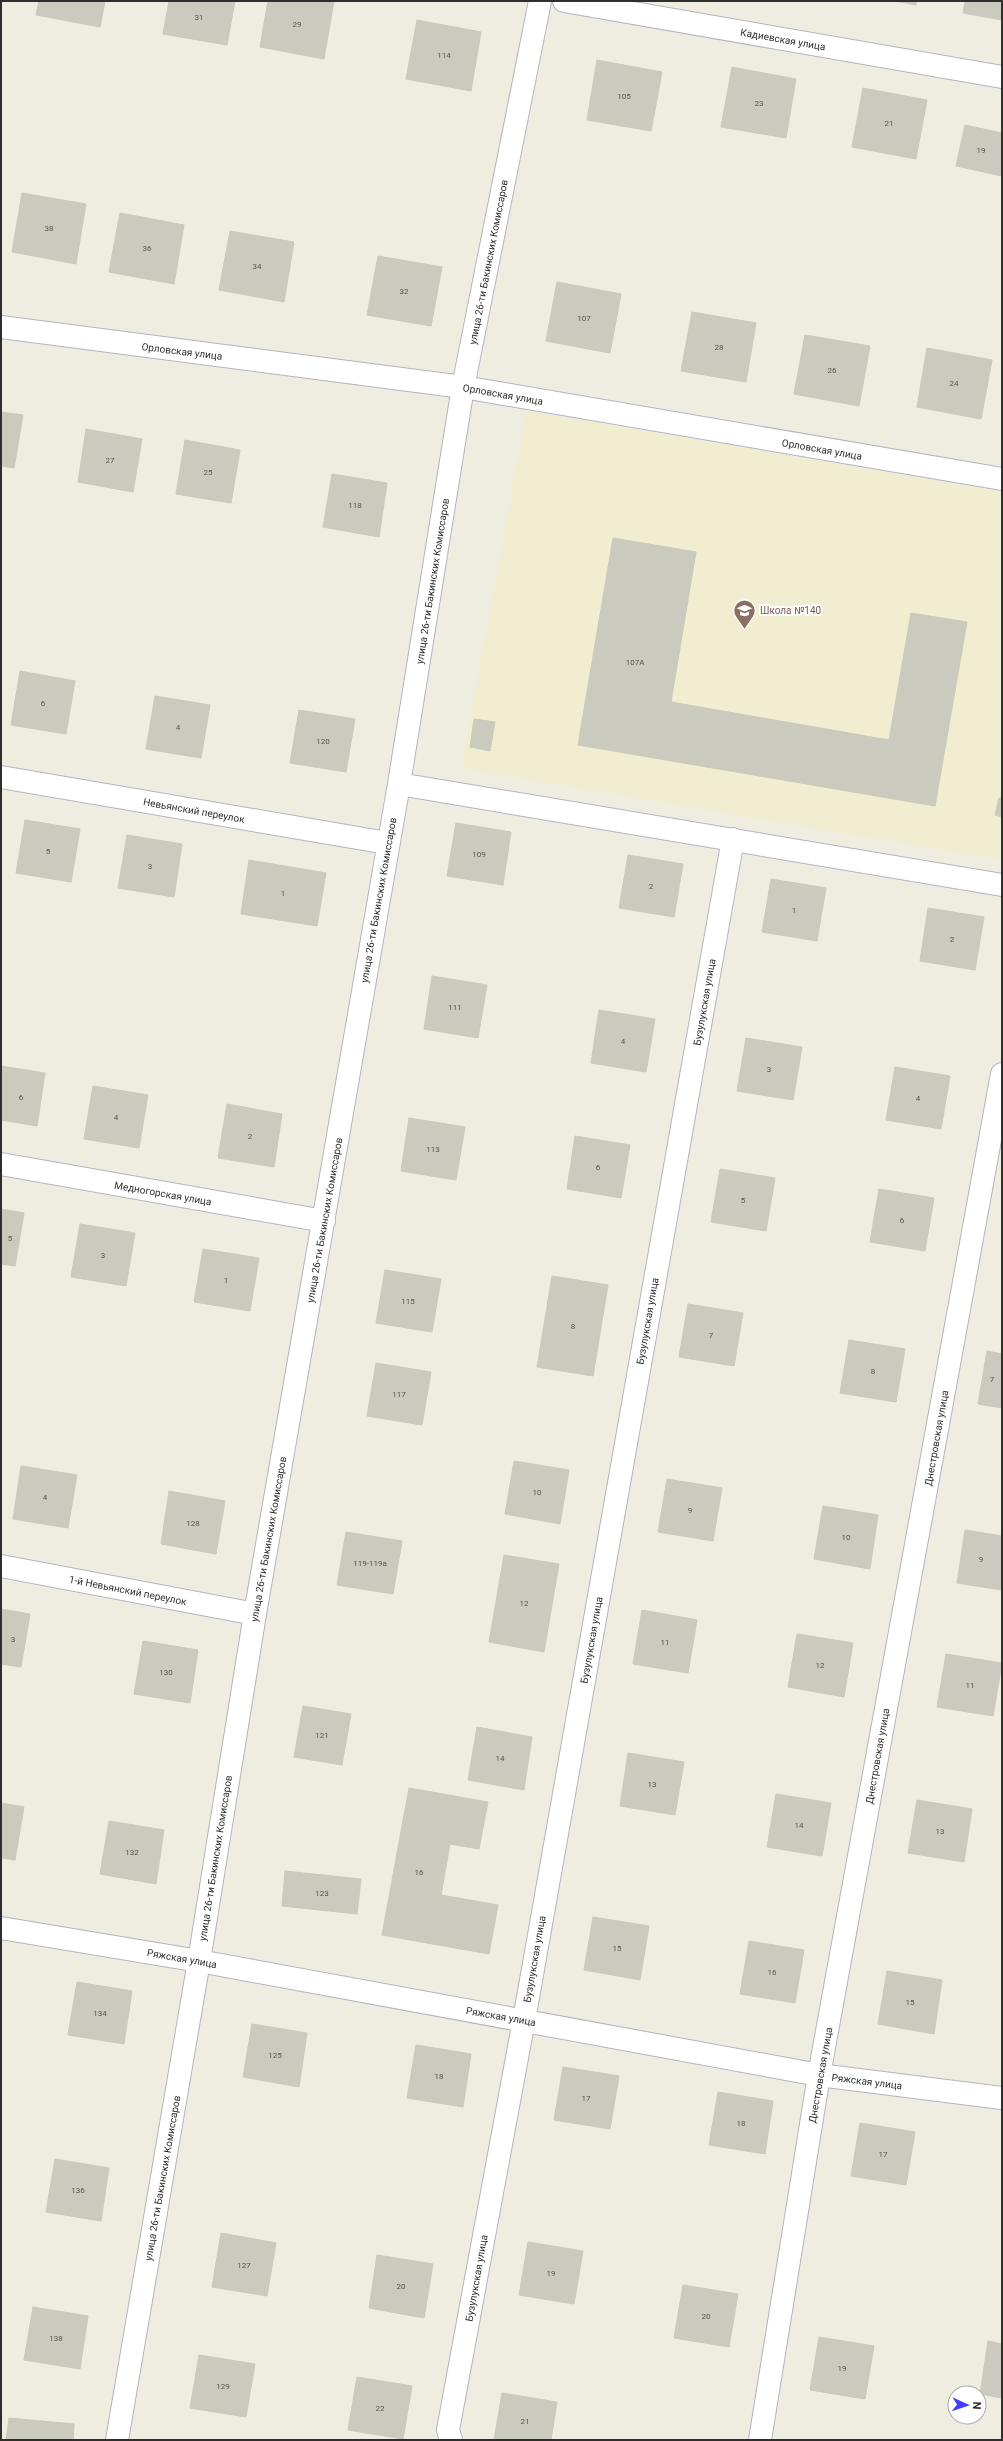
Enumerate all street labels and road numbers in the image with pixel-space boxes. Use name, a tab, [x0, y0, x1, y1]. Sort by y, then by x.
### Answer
street label: Кадиевская улица	[740, 27, 826, 52]
street label: улица 26-ти Бакинских Комиссаров	[467, 178, 510, 345]
street label: Орловская улица	[141, 341, 223, 362]
street label: Орловская улица	[462, 382, 544, 407]
street label: Орловская улица	[781, 437, 863, 462]
street label: улица 26-ти Бакинских Комиссаров	[414, 497, 451, 665]
street label: Невьянский переулок	[142, 796, 246, 825]
street label: улица 26-ти Бакинских Комиссаров	[359, 816, 399, 984]
street label: Бузулукская улица	[691, 958, 718, 1046]
street label: улица 26-ти Бакинских Комиссаров	[305, 1136, 345, 1304]
street label: Медногорская улица	[113, 1180, 212, 1207]
street label: Бузулукская улица	[634, 1277, 661, 1365]
street label: Днестровская улица	[923, 1389, 950, 1487]
street label: улица 26-ти Бакинских Комиссаров	[249, 1455, 289, 1623]
street label: 1-й Невьянский переулок	[68, 1574, 188, 1607]
street label: Бузулукская улица	[578, 1596, 605, 1684]
street label: Днестровская улица	[864, 1707, 891, 1805]
street label: улица 26-ти Бакинских Комиссаров	[197, 1774, 234, 1942]
street label: Бузулукская улица	[521, 1915, 548, 2003]
street label: Ряжская улица	[146, 1947, 218, 1970]
street label: Ряжская улица	[465, 2005, 537, 2028]
street label: Днестровская улица	[807, 2026, 834, 2124]
street label: Ряжская улица	[831, 2072, 903, 2091]
street label: улица 26-ти Бакинских Комиссаров	[143, 2094, 183, 2262]
street label: Бузулукская улица	[463, 2234, 490, 2322]

